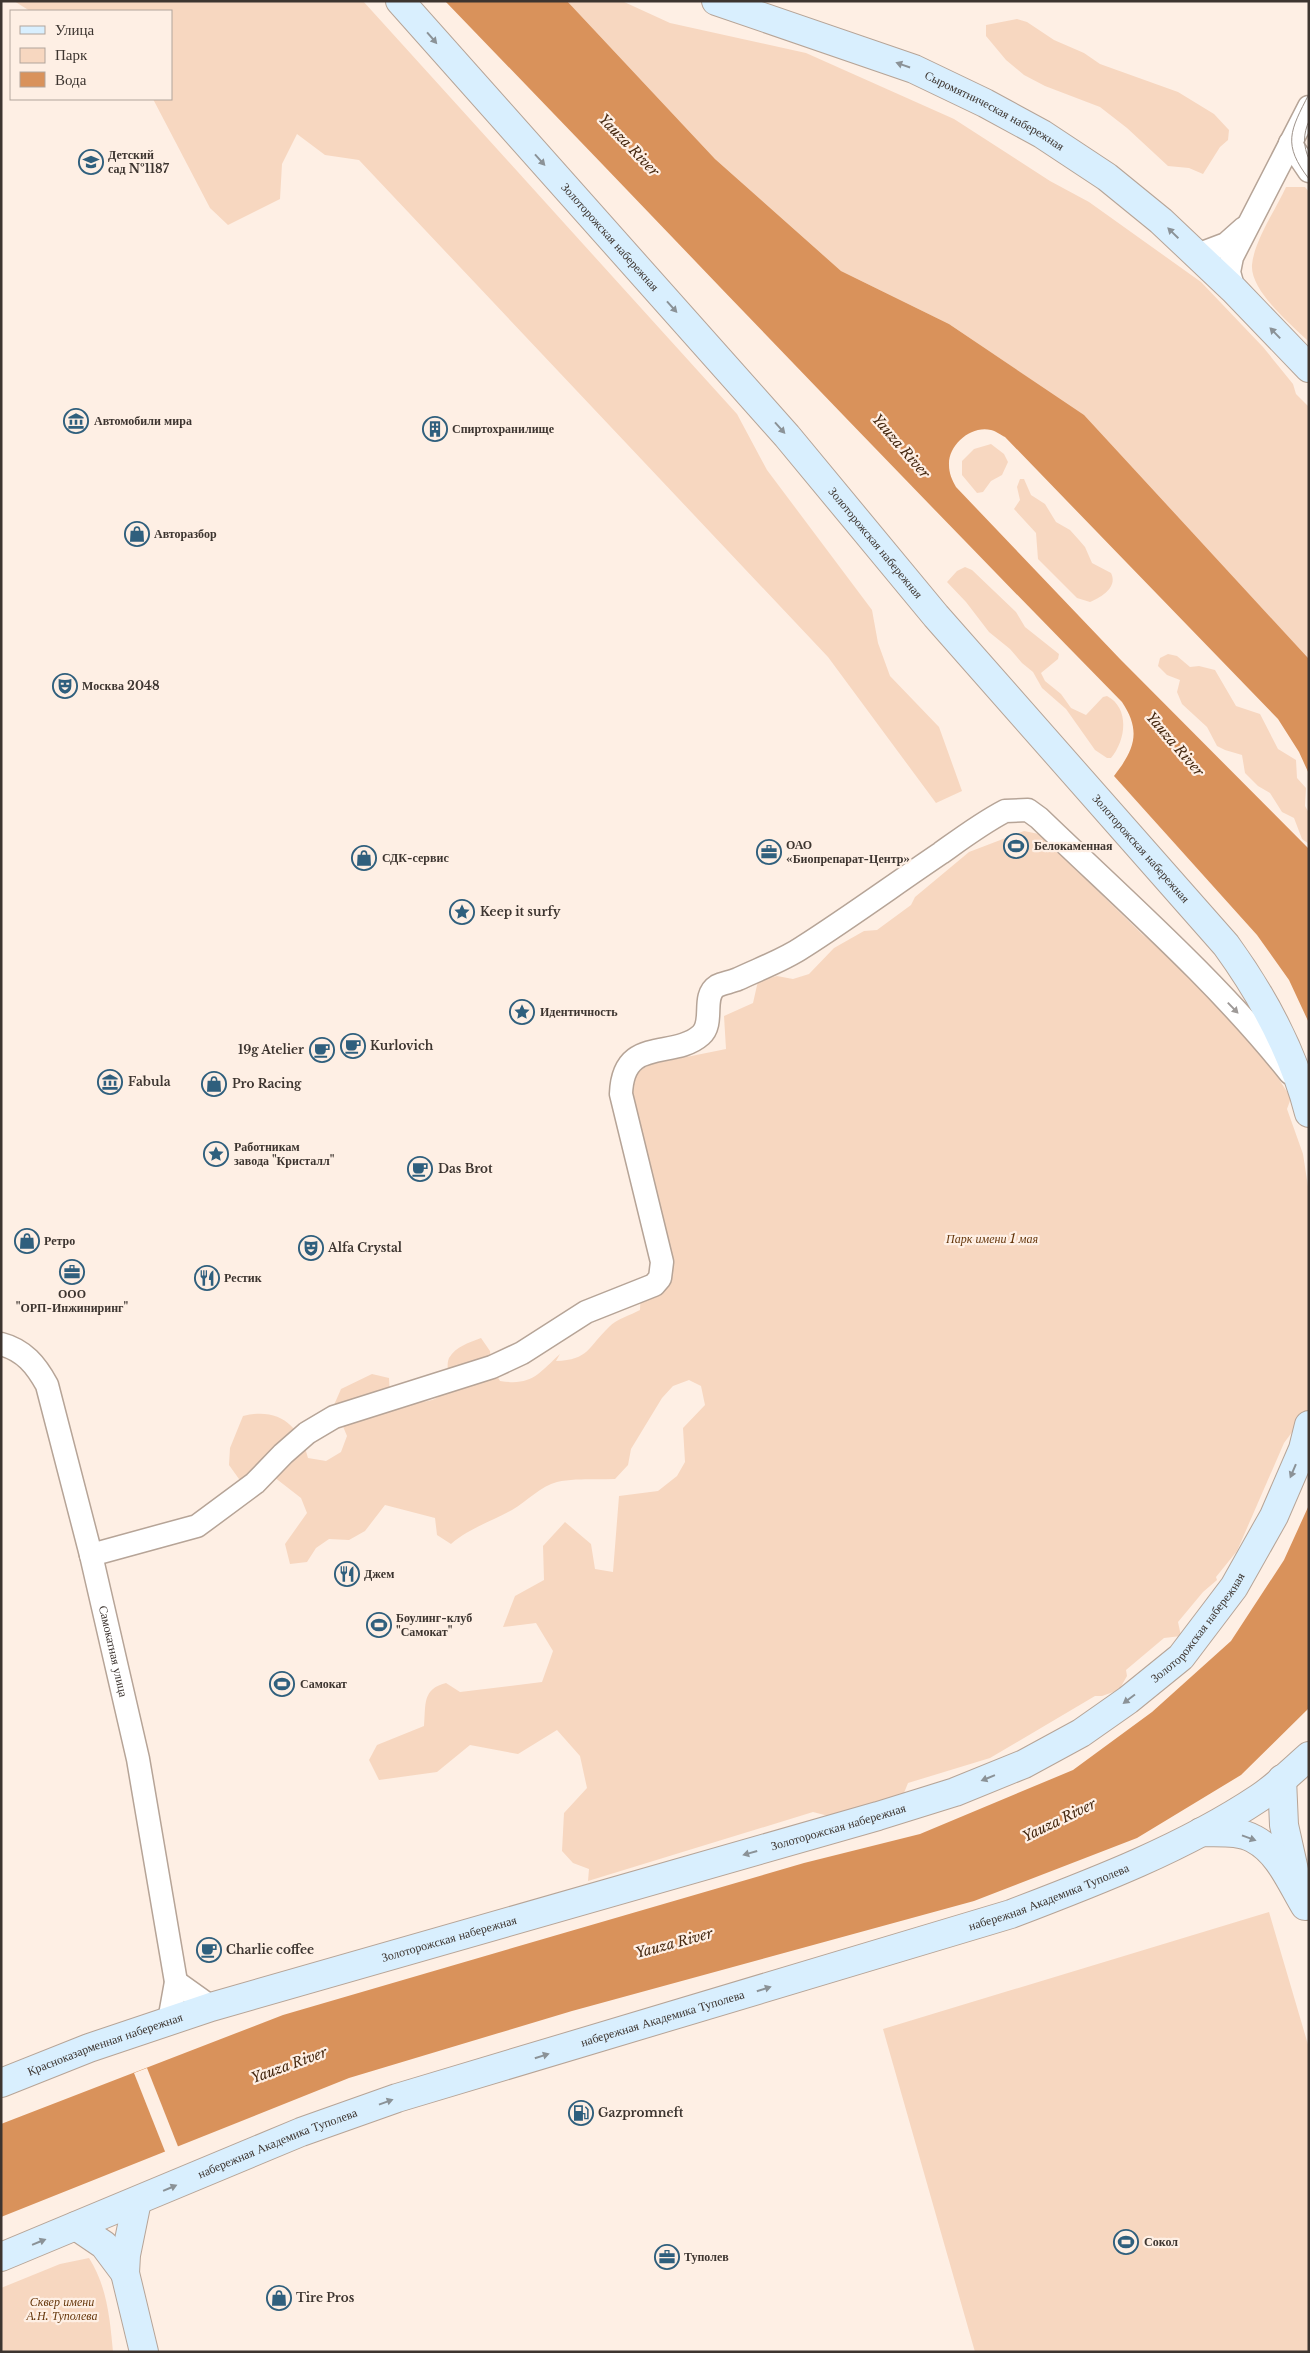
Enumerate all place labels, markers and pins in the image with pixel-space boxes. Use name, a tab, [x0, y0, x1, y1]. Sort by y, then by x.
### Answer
place label: Детский сад №1187	[108, 147, 170, 176]
school or university icon: Детский сад №1187	[78, 149, 104, 175]
museum icon: Автомобили мира	[63, 408, 89, 434]
place label: Автомобили мира	[94, 413, 192, 428]
building icon: Спиртохранилище	[422, 416, 448, 442]
place label: Спиртохранилище	[452, 421, 555, 436]
shop icon: Авторазбор	[124, 521, 150, 547]
place label: Авторазбор	[154, 526, 217, 541]
theatre icon: Москва 2048	[52, 673, 78, 699]
place label: Москва 2048	[82, 678, 160, 693]
sports icon: Белокаменная	[1003, 833, 1029, 859]
place label: ОАО «Биопрепарат-Центр»	[786, 837, 910, 866]
place label: Белокаменная	[1034, 838, 1113, 853]
office icon: ОАО «Биопрепарат-Центр»	[756, 839, 782, 865]
shop icon: СДК-сервис	[351, 845, 377, 871]
place label: СДК-сервис	[382, 850, 449, 865]
place icon: Keep it surfy	[449, 899, 475, 925]
place label: Keep it surfy	[480, 904, 561, 919]
place icon: Идентичность	[509, 999, 535, 1025]
place label: Идентичность	[540, 1004, 618, 1019]
cafe icon: Kurlovich	[340, 1033, 366, 1059]
cafe icon: 19g Atelier	[309, 1037, 335, 1063]
place label: Kurlovich	[370, 1038, 434, 1053]
place label: 19g Atelier	[238, 1042, 304, 1057]
museum icon: Fabula	[97, 1069, 123, 1095]
shop icon: Pro Racing	[201, 1071, 227, 1097]
place label: Fabula	[128, 1074, 171, 1089]
place label: Pro Racing	[232, 1076, 302, 1091]
place label: Работникам завода "Кристалл"	[234, 1139, 335, 1168]
place icon: Работникам завода "Кристалл"	[203, 1141, 229, 1167]
cafe icon: Das Brot	[407, 1156, 433, 1182]
place label: Das Brot	[438, 1161, 493, 1176]
shop icon: Ретро	[14, 1228, 40, 1254]
place label: Ретро	[44, 1233, 75, 1248]
theatre icon: Alfa Crystal	[298, 1235, 324, 1261]
place label: Alfa Crystal	[327, 1240, 403, 1255]
office icon: ООО "ОРП-Инжиниринг"	[59, 1259, 85, 1285]
restaurant icon: Рестик	[194, 1265, 220, 1291]
place label: Рестик	[224, 1270, 262, 1285]
place label: ООО "ОРП-Инжиниринг"	[16, 1286, 129, 1315]
restaurant icon: Джем	[334, 1561, 360, 1587]
place label: Джем	[364, 1566, 394, 1581]
place label: Боулинг-клуб "Самокат"	[396, 1610, 472, 1639]
sports icon: Боулинг-клуб "Самокат"	[366, 1612, 392, 1638]
sports icon: Самокат	[269, 1671, 295, 1697]
place label: Самокат	[300, 1676, 347, 1691]
cafe icon: Charlie coffee	[196, 1937, 222, 1963]
place label: Charlie coffee	[226, 1942, 314, 1957]
fuel station icon: Gazpromneft	[568, 2100, 594, 2126]
place label: Gazpromneft	[598, 2105, 684, 2120]
sports icon: Сокол	[1113, 2229, 1139, 2255]
place label: Сокол	[1144, 2234, 1178, 2249]
office icon: Туполев	[654, 2244, 680, 2270]
place label: Туполев	[684, 2249, 729, 2264]
shop icon: Tire Pros	[266, 2285, 292, 2311]
place label: Tire Pros	[296, 2290, 355, 2305]

